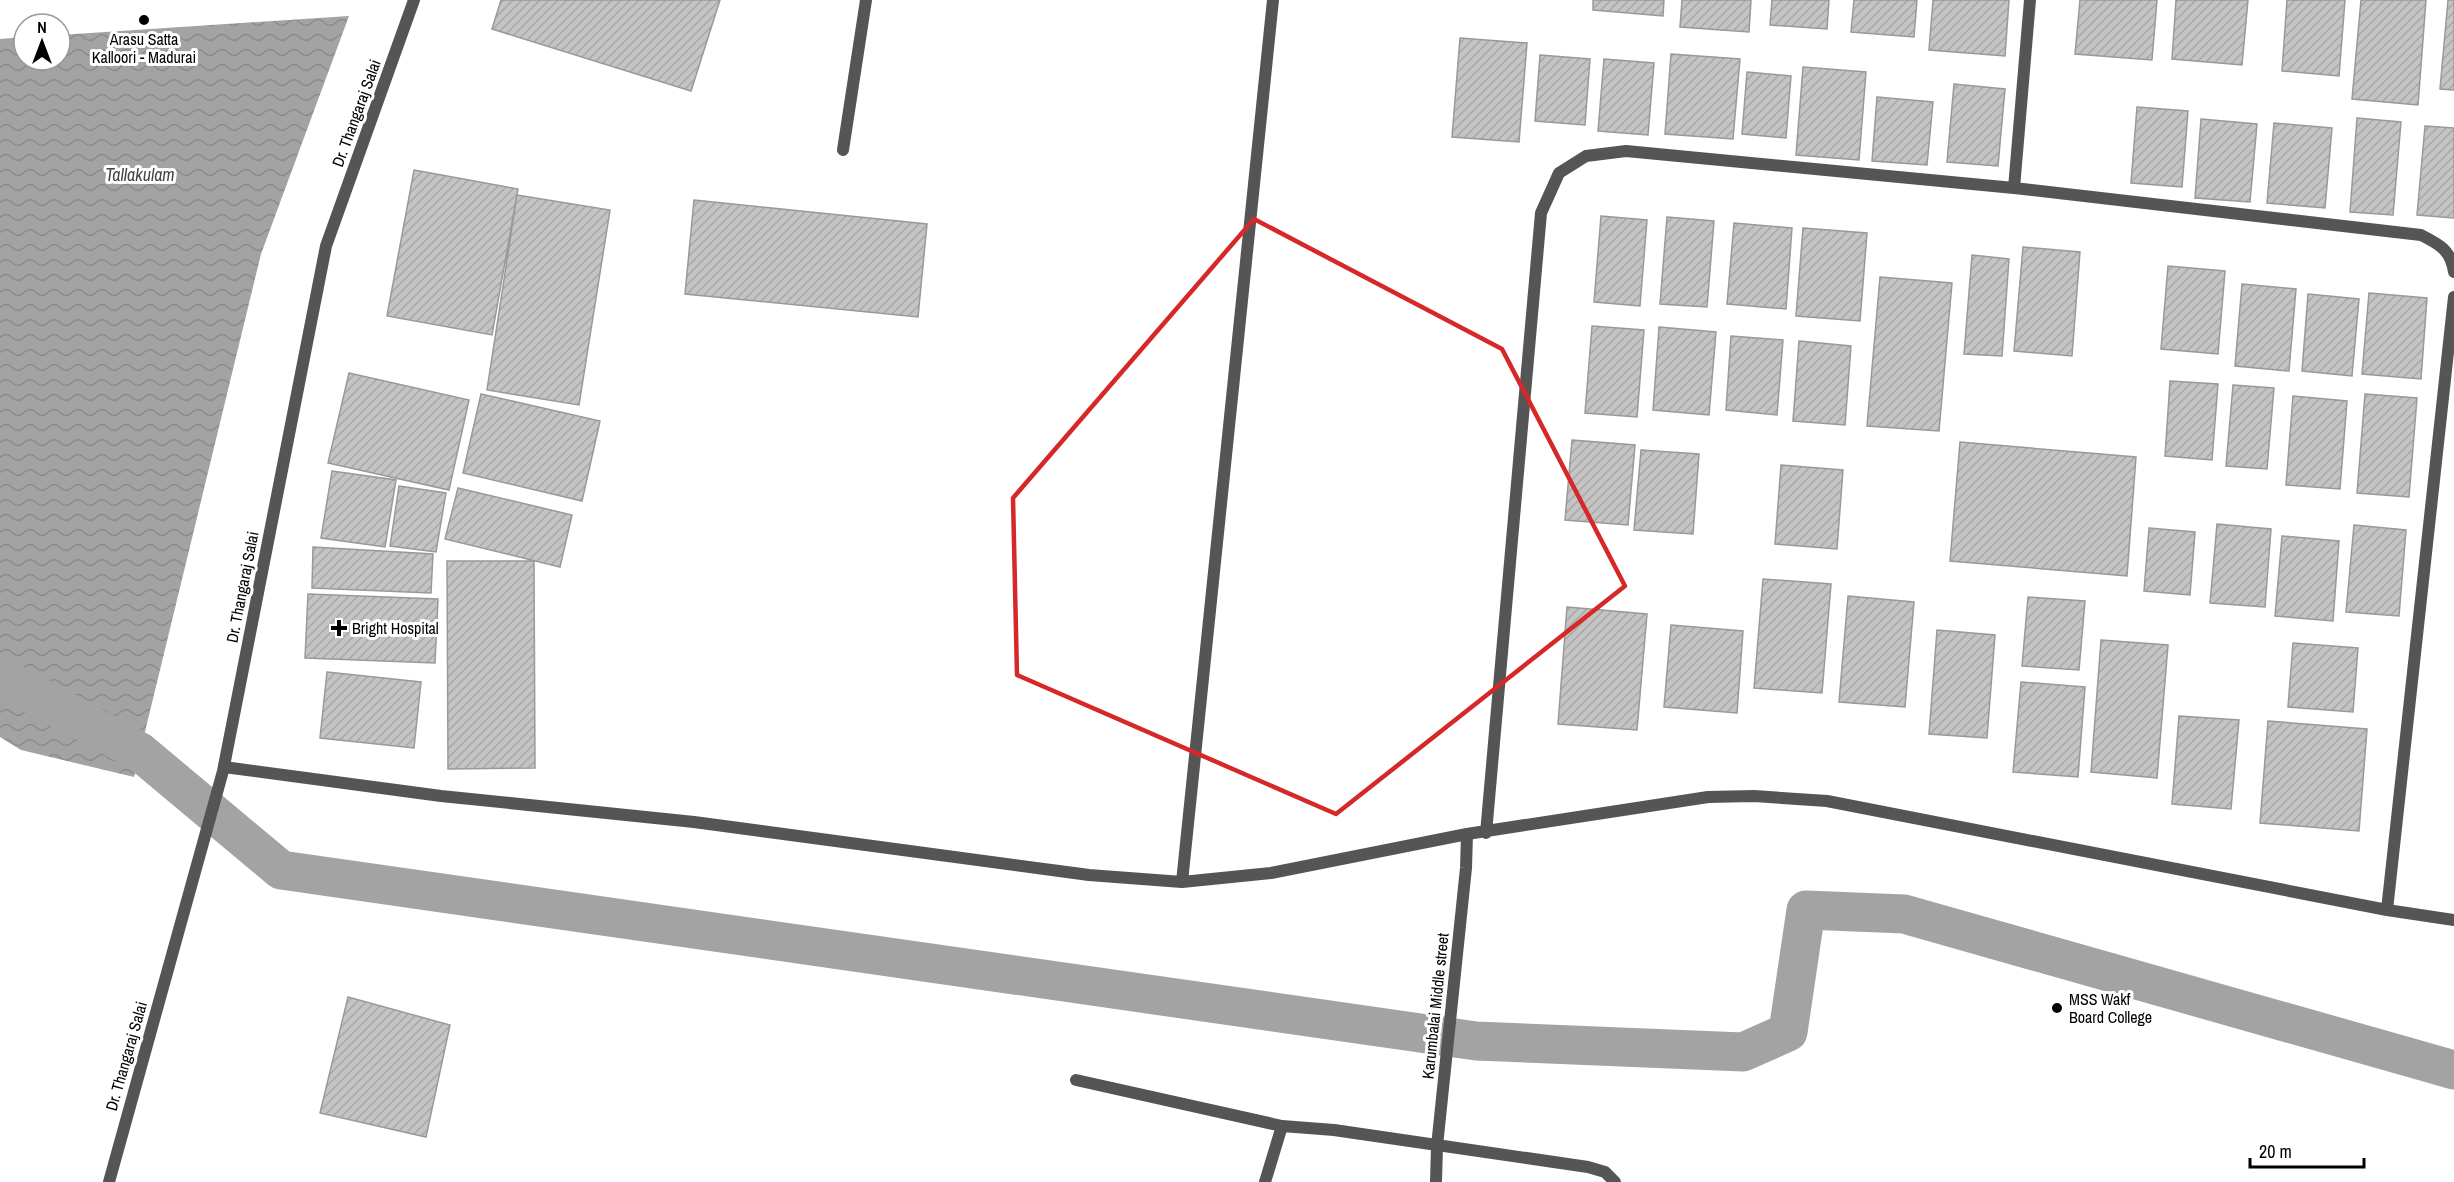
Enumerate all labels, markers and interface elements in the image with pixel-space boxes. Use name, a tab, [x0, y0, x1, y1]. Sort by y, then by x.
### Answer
north arrow	[12, 12, 72, 72]
marker: Arasu Satta Kalloori - Madurai	[137, 13, 151, 27]
text: N	[37, 16, 47, 38]
place label: Arasu Satta Kalloori - Madurai	[92, 28, 196, 68]
street label: Dr. Thangaraj Salai	[326, 56, 386, 170]
water label: Tallakulam	[105, 162, 175, 187]
street label: Dr. Thangaraj Salai	[220, 530, 264, 644]
place label: Bright Hospital	[352, 617, 439, 639]
marker: Bright Hospital	[330, 619, 348, 637]
street label: Karumbalai Middle street	[1416, 932, 1454, 1080]
place label: MSS Wakf Board College	[2069, 988, 2152, 1028]
street label: Dr. Thangaraj Salai	[100, 999, 152, 1113]
marker: MSS Wakf Board College	[2050, 1001, 2064, 1015]
scale bar	[2250, 1131, 2364, 1169]
text: 20 m	[2259, 1139, 2292, 1164]

